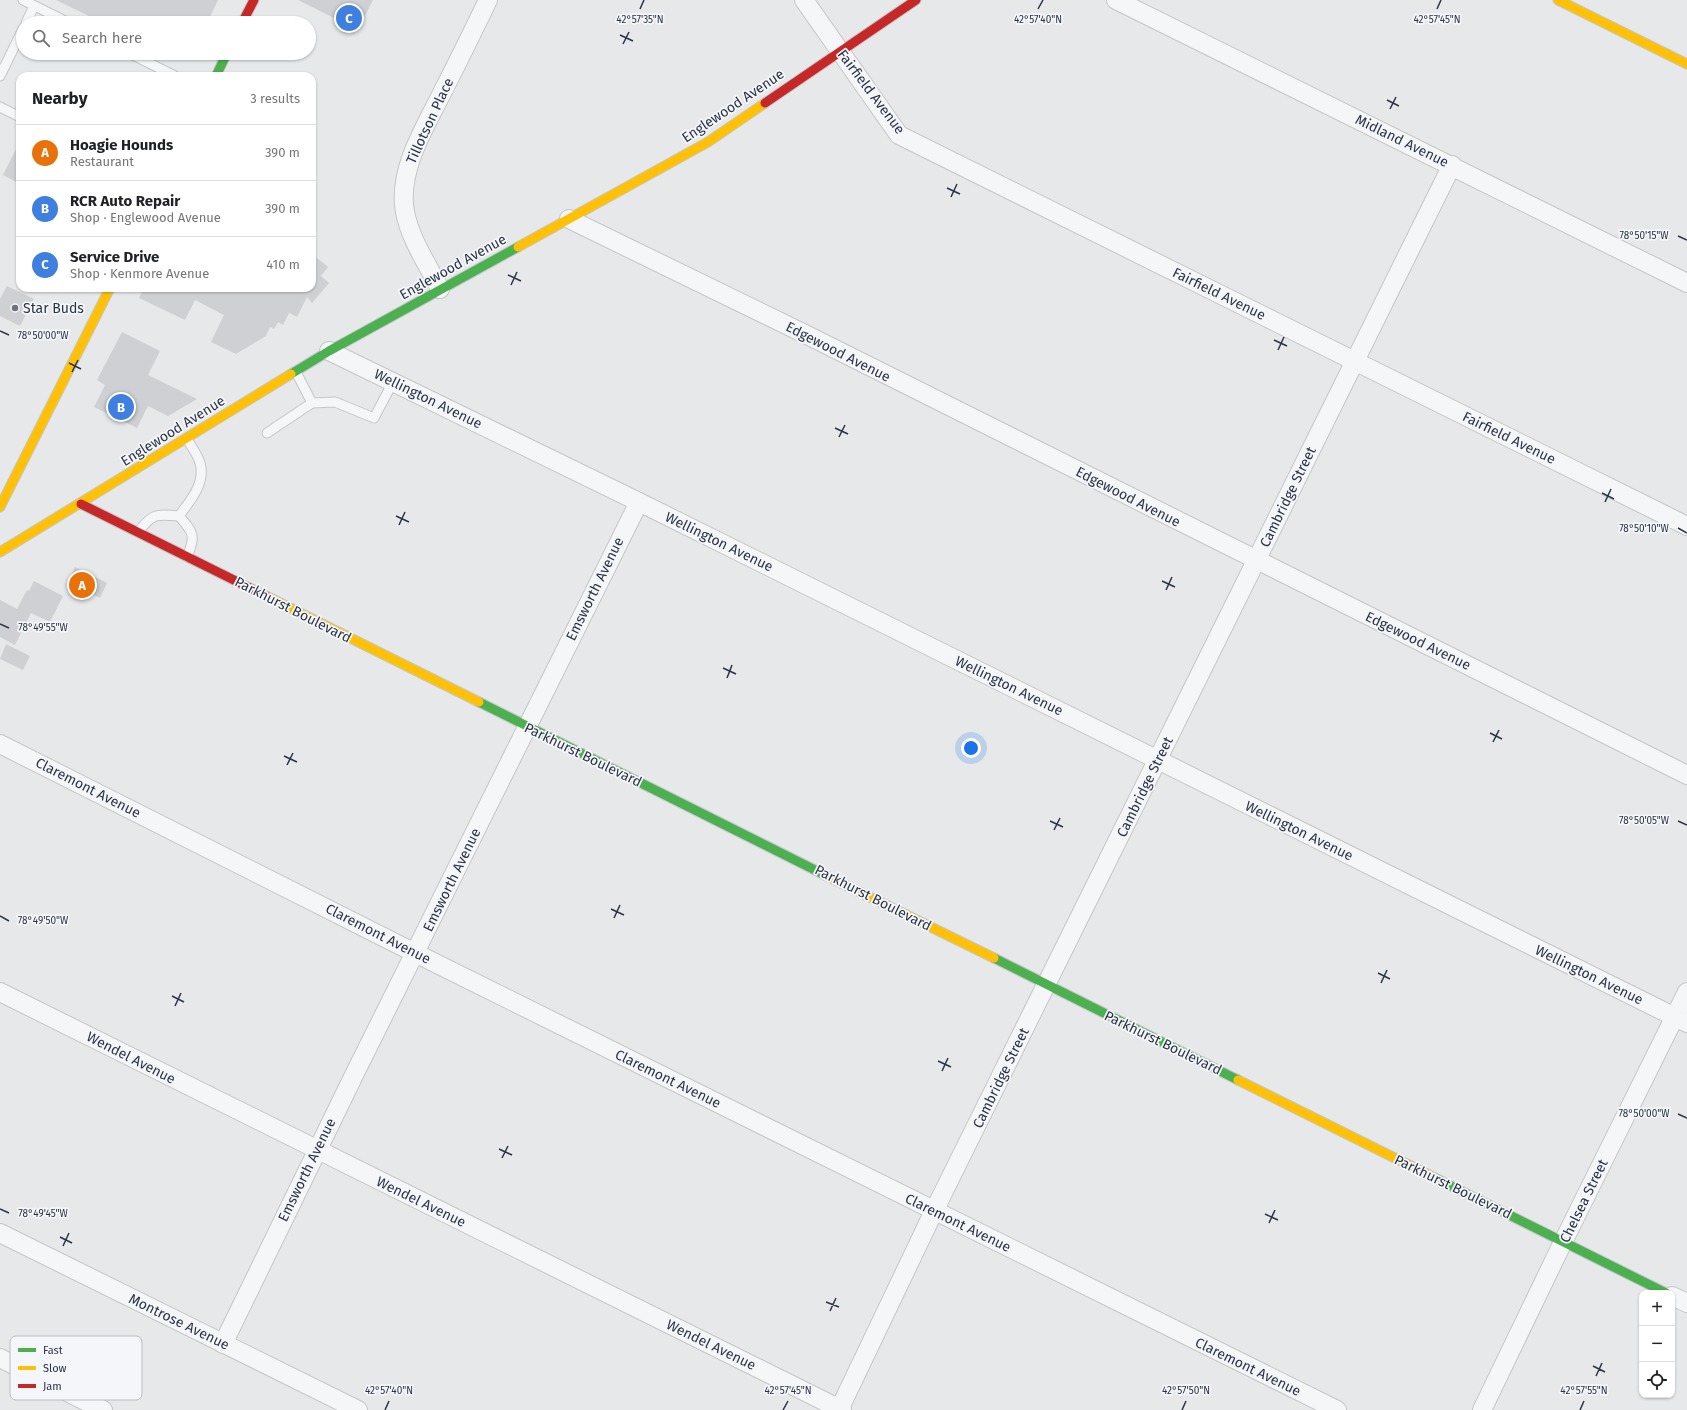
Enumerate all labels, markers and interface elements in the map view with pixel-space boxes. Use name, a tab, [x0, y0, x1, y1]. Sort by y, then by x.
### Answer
pin: C	[336, 3, 362, 33]
text: 42°57'35"N	[616, 14, 664, 26]
text: 42°57'40"N	[1014, 14, 1062, 26]
text: 42°57'45"N	[1413, 14, 1461, 26]
search box	[16, 16, 316, 60]
icon: search	[30, 27, 52, 49]
text: Search here	[62, 29, 142, 47]
street label: Fairfield Avenue	[834, 46, 908, 138]
street label: Englewood Avenue	[679, 66, 787, 146]
street label: Tillotson Place	[403, 75, 457, 167]
text: Nearby	[32, 88, 87, 109]
text: 3 results	[250, 91, 300, 106]
street label: Midland Avenue	[1353, 111, 1451, 171]
text: Hoagie Hounds	[70, 136, 173, 154]
text: A	[41, 145, 49, 160]
text: 390 m	[265, 145, 300, 160]
text: Restaurant	[70, 154, 134, 169]
text: RCR Auto Repair	[70, 192, 180, 210]
text: B	[41, 201, 49, 216]
text: 390 m	[265, 201, 300, 216]
text: Shop · Englewood Avenue	[70, 210, 221, 225]
text: 78°50'15"W	[1620, 230, 1669, 242]
street label: Englewood Avenue	[397, 231, 509, 303]
text: Service Drive	[70, 248, 159, 266]
text: C	[41, 257, 49, 272]
text: 410 m	[266, 257, 300, 272]
street label: Fairfield Avenue	[1170, 264, 1268, 324]
text: Shop · Kenmore Avenue	[70, 266, 209, 281]
place label: Star Buds	[23, 300, 84, 317]
marker: Star Buds	[10, 303, 20, 313]
street label: Edgewood Avenue	[783, 318, 893, 386]
text: 78°50'00"W	[18, 330, 69, 342]
street label: Wellington Avenue	[371, 365, 485, 433]
pin: B	[108, 392, 134, 422]
street label: Englewood Avenue	[118, 392, 228, 470]
street label: Fairfield Avenue	[1460, 408, 1558, 468]
street label: Cambridge Street	[1256, 443, 1320, 550]
street label: Edgewood Avenue	[1073, 463, 1183, 531]
street label: Wellington Avenue	[662, 508, 776, 576]
text: 78°50'10"W	[1619, 523, 1670, 535]
street label: Emsworth Avenue	[563, 535, 627, 643]
pin: A	[69, 570, 95, 600]
street label: Parkhurst Boulevard	[232, 573, 354, 647]
street label: Edgewood Avenue	[1362, 608, 1474, 674]
text: 78°49'55"W	[18, 622, 68, 634]
street label: Wellington Avenue	[952, 652, 1066, 720]
street label: Parkhurst Boulevard	[522, 719, 644, 791]
street label: Cambridge Street	[1113, 733, 1177, 840]
your location	[961, 738, 981, 758]
street label: Claremont Avenue	[33, 754, 143, 822]
street label: Wellington Avenue	[1242, 797, 1356, 865]
text: 78°50'05"W	[1619, 815, 1670, 827]
street label: Emsworth Avenue	[420, 826, 484, 934]
street label: Parkhurst Boulevard	[812, 861, 934, 935]
street label: Claremont Avenue	[323, 900, 433, 968]
text: 78°49'50"W	[18, 915, 69, 927]
street label: Wellington Avenue	[1532, 941, 1646, 1009]
street label: Parkhurst Boulevard	[1102, 1007, 1224, 1079]
street label: Cambridge Street	[969, 1024, 1033, 1131]
street label: Wendel Avenue	[84, 1028, 178, 1088]
street label: Claremont Avenue	[612, 1046, 724, 1112]
text: 78°50'00"W	[1619, 1108, 1670, 1120]
street label: Emsworth Avenue	[275, 1116, 339, 1224]
street label: Parkhurst Boulevard	[1392, 1151, 1514, 1223]
street label: Chelsea Street	[1556, 1156, 1612, 1246]
street label: Wendel Avenue	[373, 1173, 469, 1231]
street label: Claremont Avenue	[902, 1190, 1014, 1256]
text: 78°49'45"W	[18, 1208, 68, 1220]
street label: Montrose Avenue	[126, 1290, 232, 1354]
map controls	[1639, 1290, 1675, 1398]
button: +	[1639, 1290, 1675, 1326]
street label: Wendel Avenue	[663, 1316, 759, 1374]
button: −	[1639, 1326, 1675, 1362]
street label: Claremont Avenue	[1192, 1334, 1304, 1400]
legend	[10, 1336, 142, 1400]
text: Fast	[43, 1344, 63, 1357]
text: Slow	[43, 1362, 67, 1375]
button: locate	[1639, 1362, 1675, 1398]
text: Jam	[43, 1380, 62, 1393]
text: 42°57'40"N	[365, 1385, 413, 1397]
text: 42°57'45"N	[764, 1385, 812, 1397]
text: 42°57'50"N	[1162, 1385, 1210, 1397]
text: 42°57'55"N	[1560, 1385, 1608, 1397]

